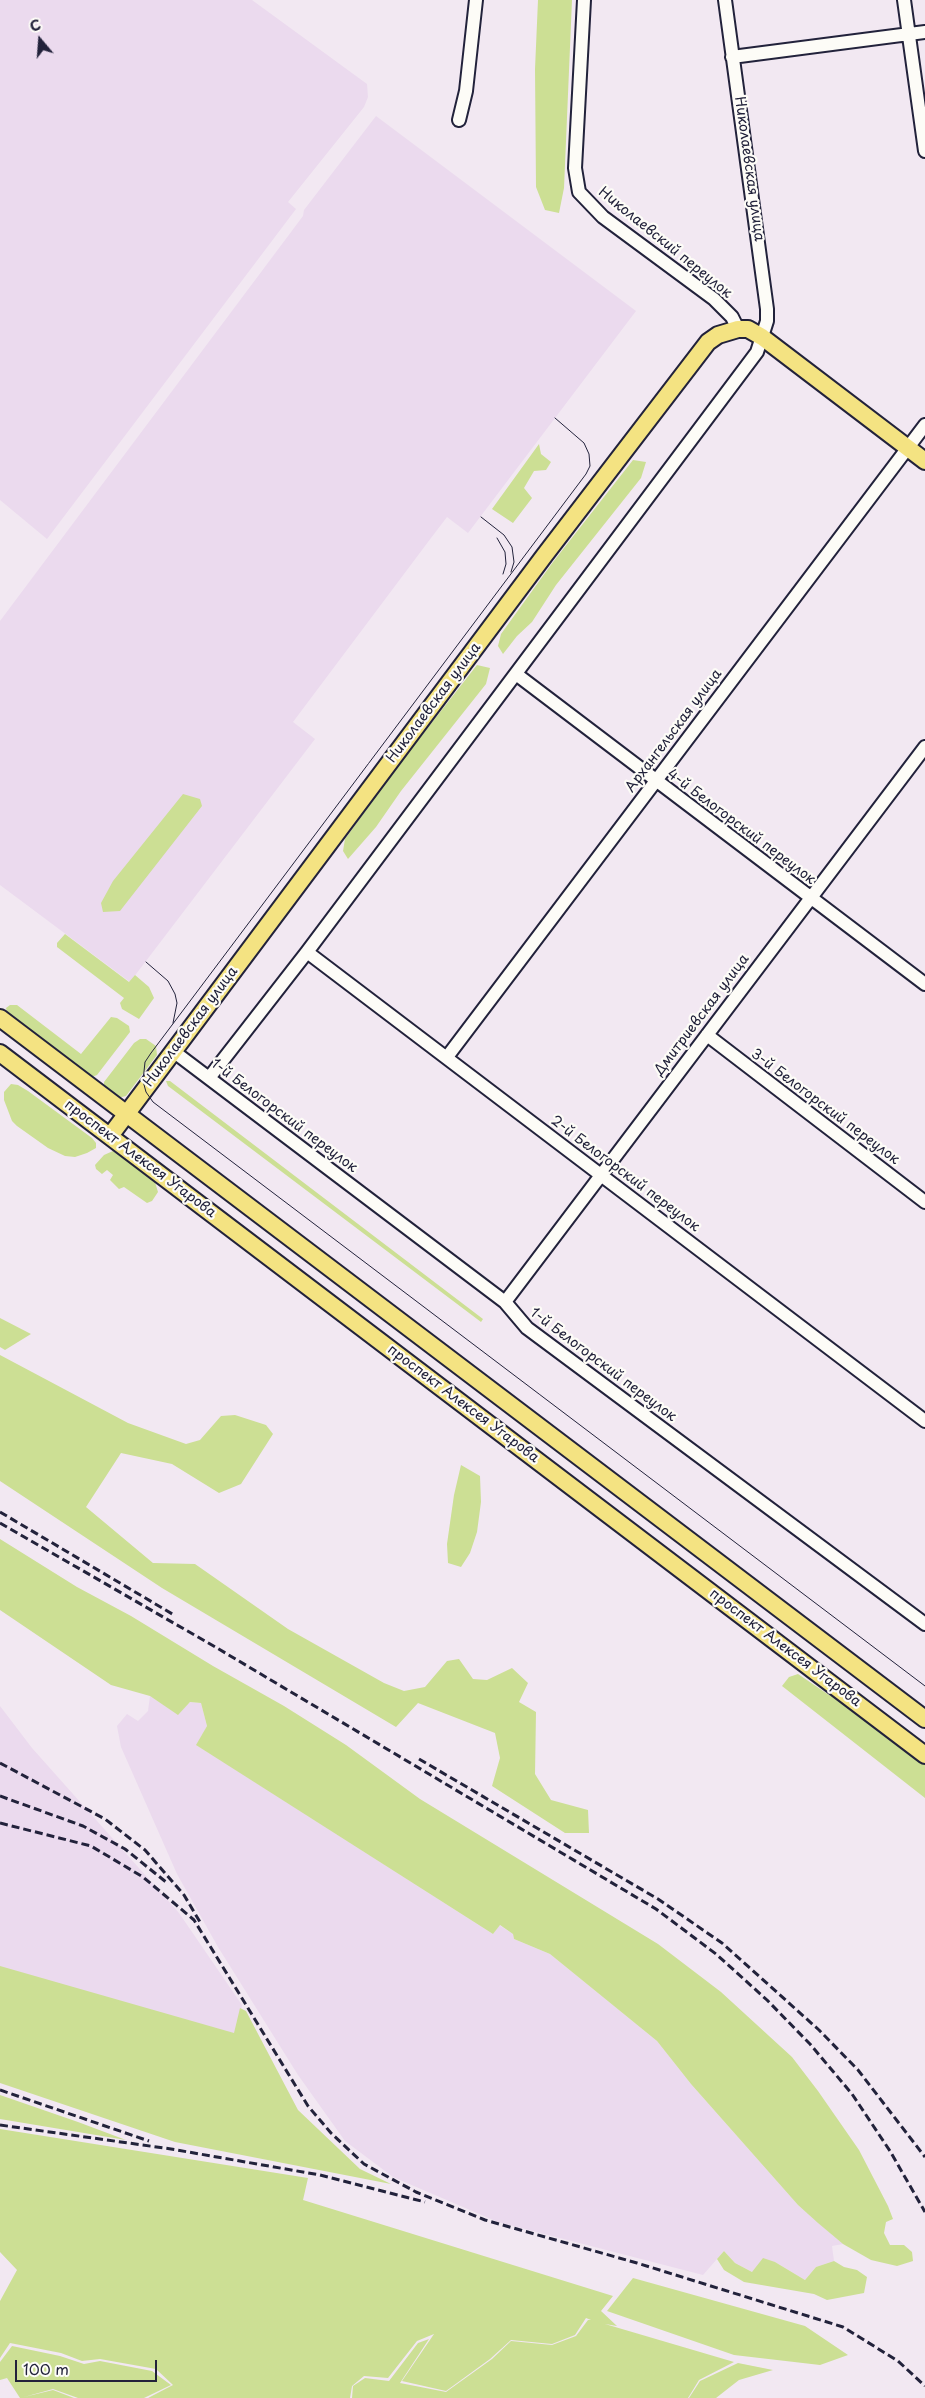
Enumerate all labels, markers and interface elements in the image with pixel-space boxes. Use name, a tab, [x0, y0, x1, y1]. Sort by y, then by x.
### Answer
text: С	[27, 14, 43, 37]
north arrow	[15, 15, 65, 65]
street label: Николаевская улица	[731, 96, 767, 242]
street label: Николаевский переулок	[595, 184, 735, 302]
street label: Николаевская улица	[383, 640, 485, 766]
street label: Архангельская улица	[622, 666, 726, 796]
street label: 4-й Белогорский переулок	[663, 766, 819, 888]
street label: Дмитриевская улица	[651, 951, 753, 1079]
street label: Николаевская улица	[140, 964, 242, 1090]
street label: 3-й Белогорский переулок	[747, 1046, 903, 1168]
street label: 1-й Белогорский переулок	[208, 1056, 360, 1176]
street label: проспект Алексея Угарова	[61, 1096, 219, 1222]
street label: 2-й Белогорский переулок	[547, 1112, 703, 1236]
street label: 1-й Белогорский переулок	[527, 1305, 679, 1425]
street label: проспект Алексея Угарова	[384, 1341, 542, 1467]
street label: проспект Алексея Угарова	[706, 1585, 864, 1711]
scale bar	[18, 2350, 160, 2382]
text: 100 m	[23, 2357, 69, 2380]

